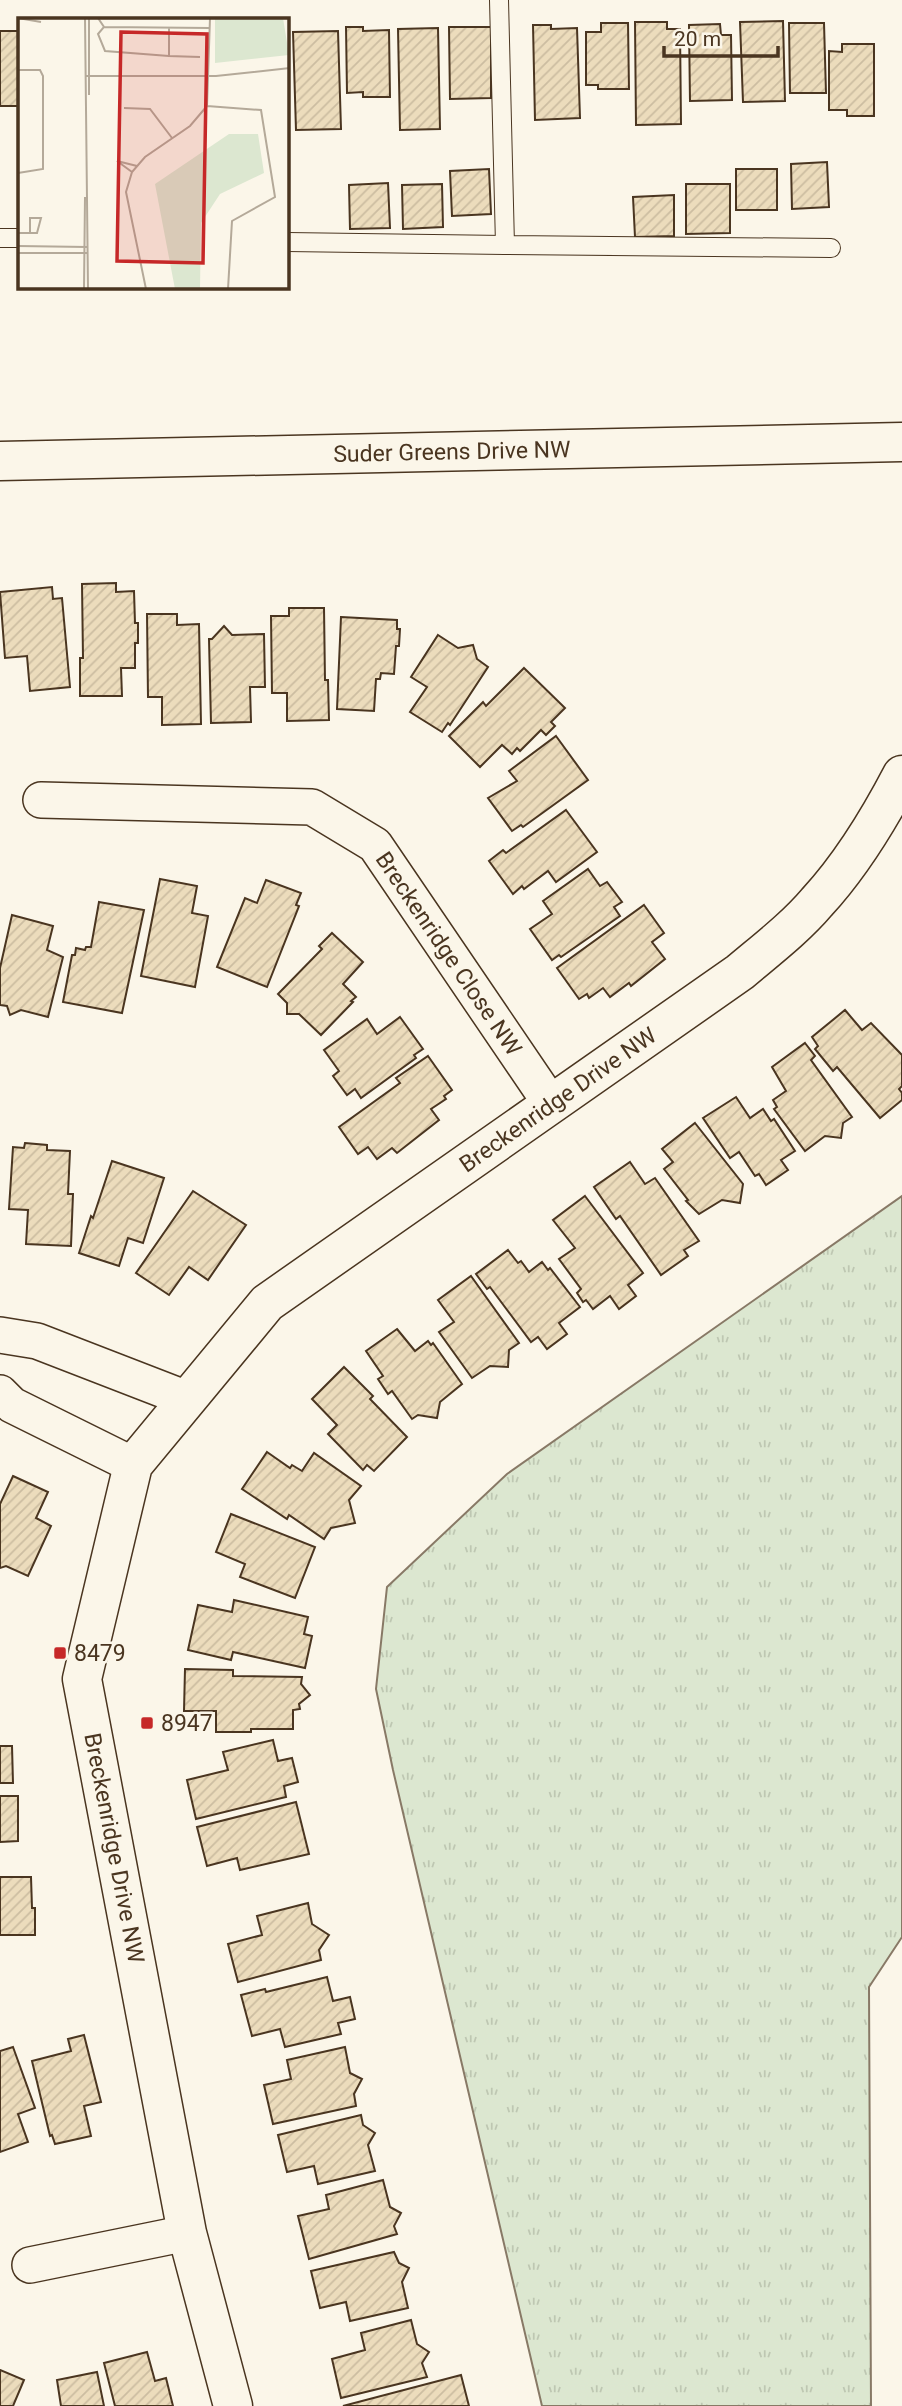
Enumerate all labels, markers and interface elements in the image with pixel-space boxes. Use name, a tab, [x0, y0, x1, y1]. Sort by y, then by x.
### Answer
scale bar	[664, 14, 778, 58]
inset map	[18, 18, 289, 289]
text: 20 m	[674, 27, 721, 51]
street label: Suder Greens Drive NW	[333, 435, 571, 467]
street label: Breckenridge Close NW	[370, 847, 527, 1061]
street label: Breckenridge Drive NW	[454, 1021, 661, 1178]
place label: 8479	[74, 1640, 126, 1667]
marker: 8479	[52, 1645, 68, 1661]
place label: 8947	[161, 1710, 213, 1737]
marker: 8947	[139, 1715, 155, 1731]
street label: Breckenridge Drive NW	[78, 1731, 150, 1965]

